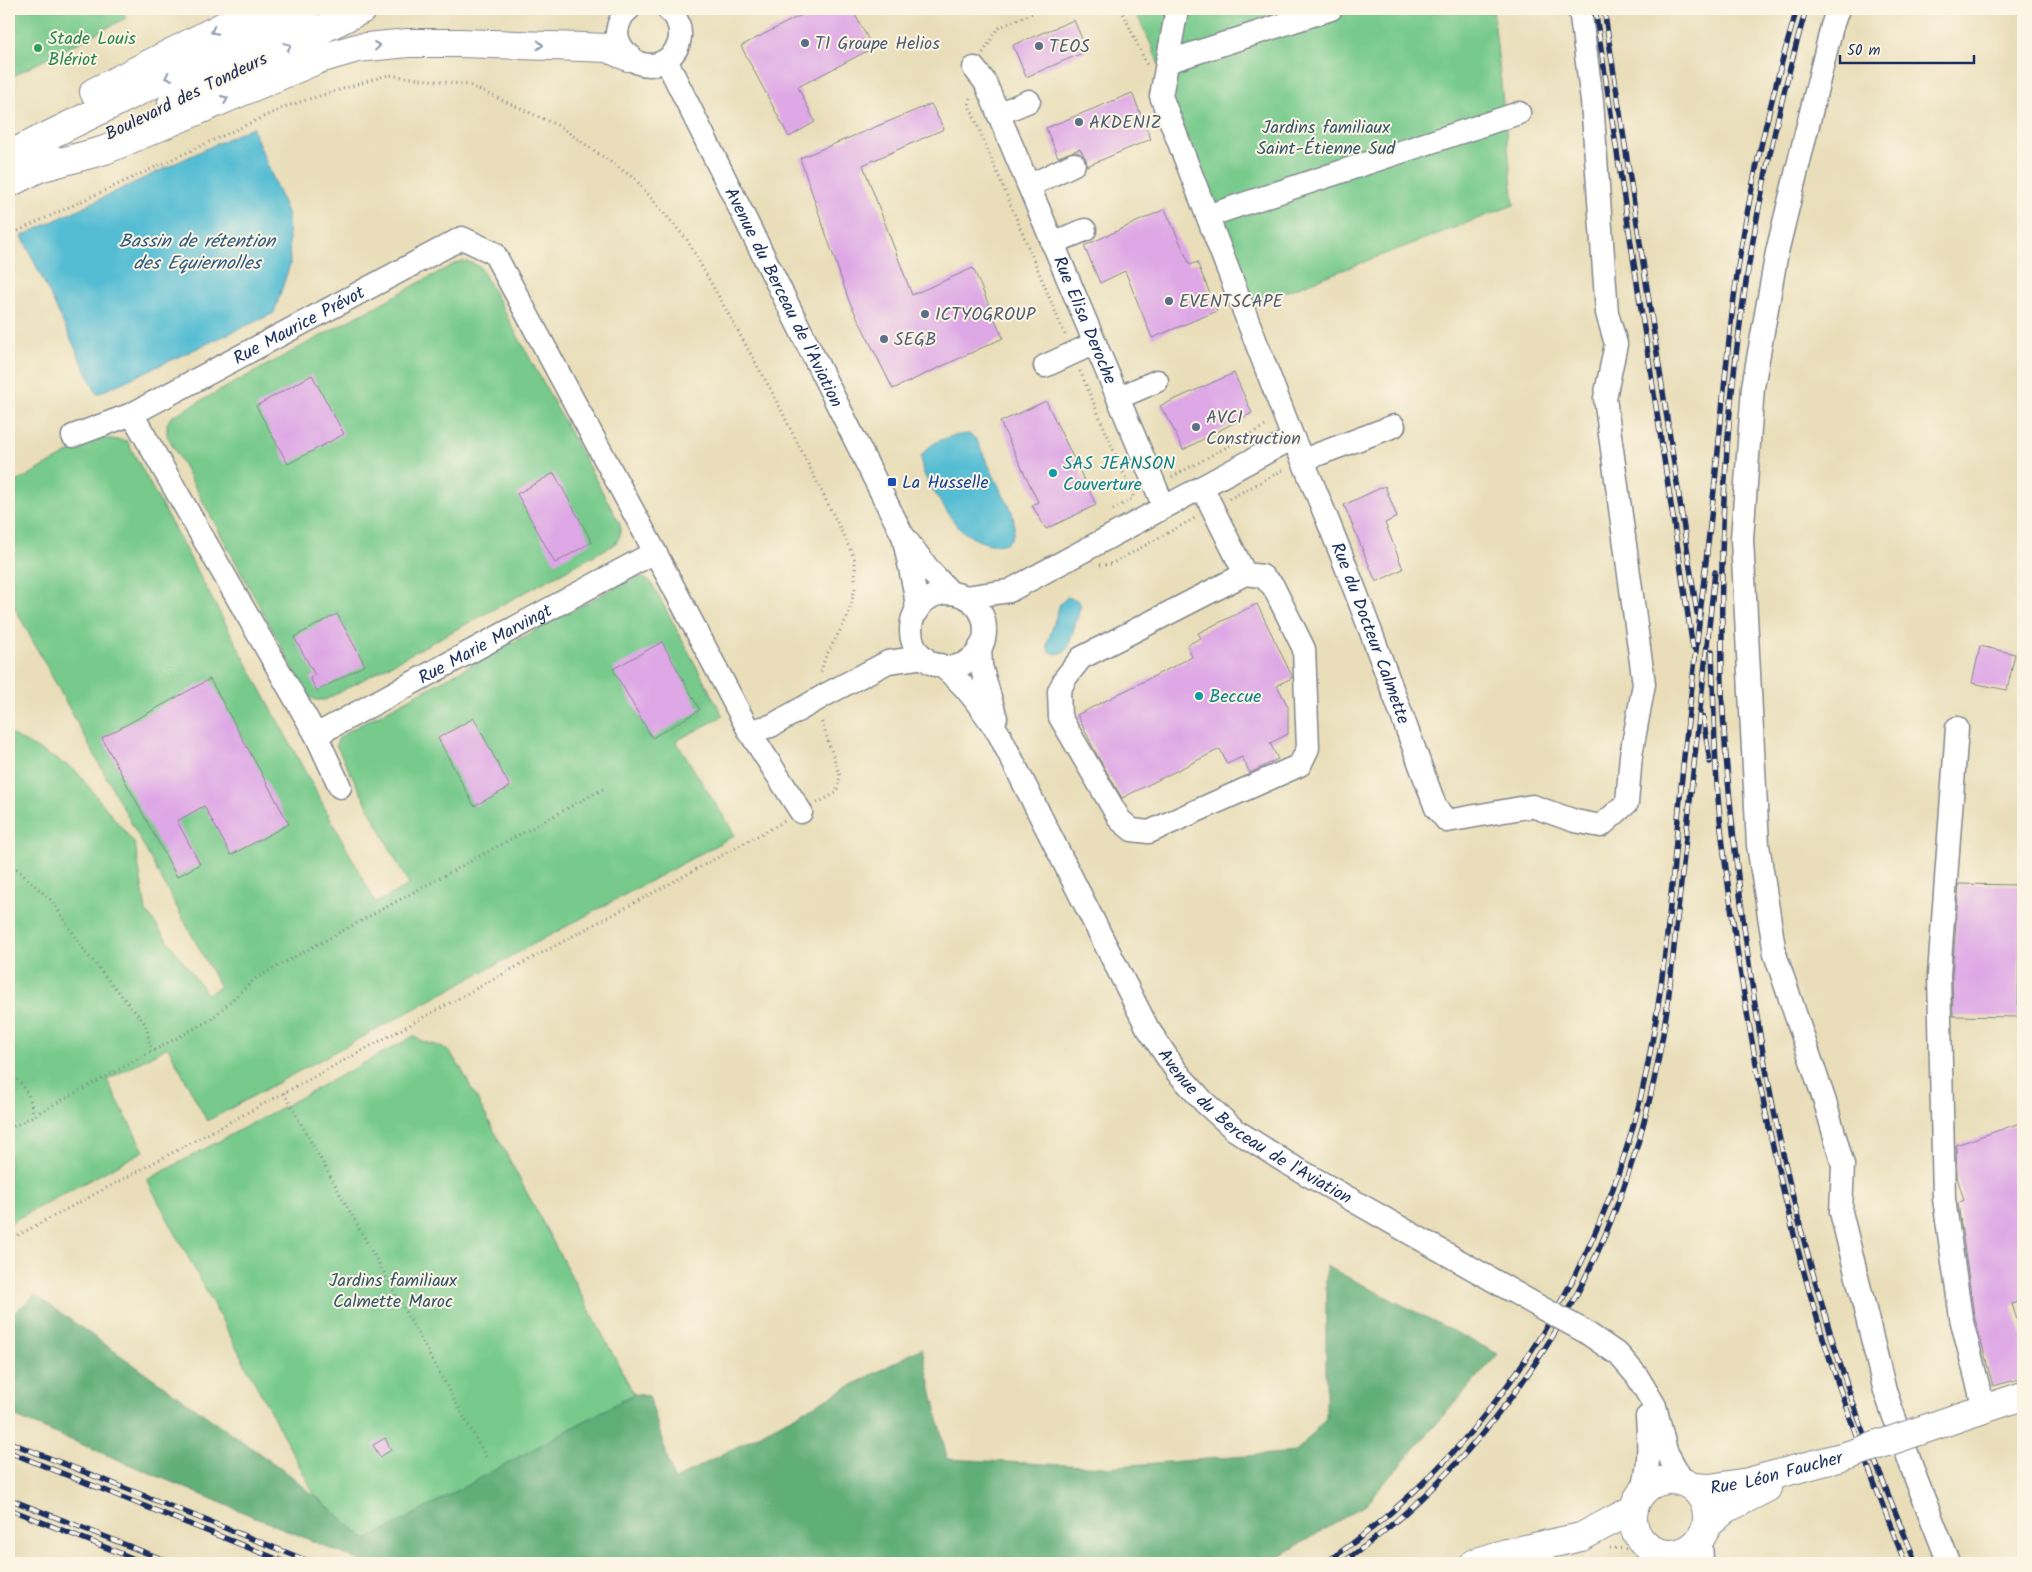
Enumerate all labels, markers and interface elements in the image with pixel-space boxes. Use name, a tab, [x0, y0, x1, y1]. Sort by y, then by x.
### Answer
place label: Stade Louis Blériot	[48, 25, 136, 75]
one-way arrow	[210, 25, 219, 35]
place label: T1 Groupe Helios	[815, 30, 940, 59]
scale bar	[1840, 32, 1973, 64]
place label: TEOS	[1049, 33, 1090, 62]
marker: T1 Groupe Helios	[799, 37, 811, 49]
text: 50 m	[1847, 39, 1881, 63]
one-way arrow	[536, 40, 544, 51]
marker: TEOS	[1033, 40, 1045, 52]
one-way arrow	[283, 41, 292, 52]
one-way arrow	[374, 41, 382, 52]
marker: Stade Louis Blériot	[32, 42, 44, 54]
street label: Boulevard des Tondeurs	[100, 45, 273, 149]
one-way arrow	[164, 70, 173, 81]
one-way arrow	[220, 95, 229, 105]
place label: AKDENIZ	[1089, 109, 1162, 138]
park label: Jardins familiaux Saint-Étienne Sud	[1257, 114, 1396, 164]
marker: AKDENIZ	[1073, 116, 1085, 128]
street label: Avenue du Berceau de l'Aviation	[716, 183, 850, 413]
water label: Bassin de rétention des Equiernolles	[119, 227, 277, 279]
street label: Rue Elisa Deroche	[1044, 252, 1124, 389]
street label: Rue Maurice Prévot	[228, 279, 372, 373]
place label: EVENTSCAPE	[1179, 288, 1284, 317]
marker: EVENTSCAPE	[1163, 295, 1175, 307]
place label: ICTYOGROUP	[935, 301, 1037, 330]
marker: ICTYOGROUP	[919, 308, 931, 320]
place label: SEGB	[894, 326, 937, 355]
marker: SEGB	[878, 333, 890, 345]
place label: AVCI Construction	[1206, 404, 1301, 454]
marker: AVCI Construction	[1190, 421, 1202, 433]
place label: SAS JEANSON Couverture	[1063, 450, 1175, 500]
marker: SAS JEANSON Couverture	[1047, 467, 1059, 479]
place label: La Husselle	[902, 469, 989, 498]
marker: La Husselle	[886, 476, 898, 488]
street label: Rue du Docteur Calmette	[1322, 538, 1417, 728]
street label: Rue Marie Marvingt	[413, 597, 559, 693]
place label: Beccue	[1209, 683, 1261, 712]
marker: Beccue	[1193, 690, 1205, 702]
street label: Avenue du Berceau de l'Aviation	[1149, 1043, 1357, 1213]
park label: Jardins familiaux Calmette Maroc	[329, 1267, 457, 1317]
street label: Rue Léon Faucher	[1708, 1444, 1847, 1504]

